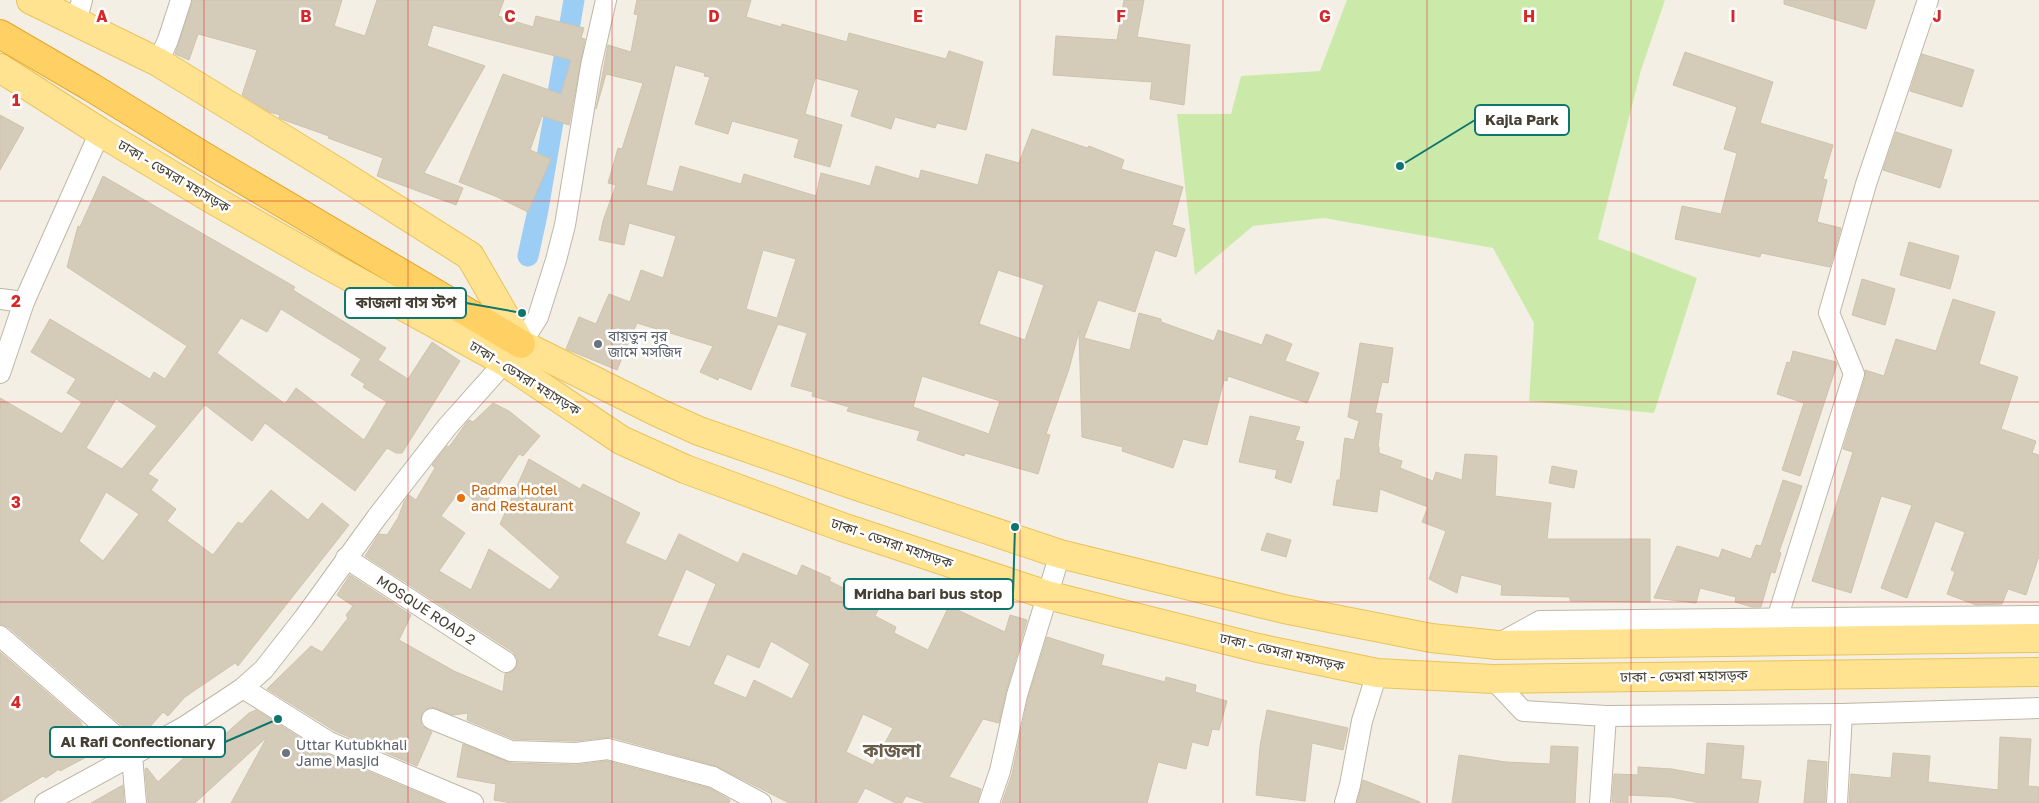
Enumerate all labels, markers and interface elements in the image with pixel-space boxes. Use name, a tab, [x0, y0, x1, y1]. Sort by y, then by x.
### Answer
text: A	[96, 6, 108, 26]
text: B	[300, 6, 312, 26]
text: C	[504, 6, 516, 26]
text: D	[708, 6, 720, 26]
text: E	[913, 6, 923, 26]
text: F	[1116, 6, 1126, 26]
text: G	[1319, 6, 1331, 26]
text: H	[1523, 6, 1535, 26]
text: I	[1730, 6, 1736, 26]
text: J	[1932, 6, 1942, 26]
text: 1	[12, 90, 20, 110]
callout: Kajla Park	[1475, 105, 1569, 135]
text: Kajla Park	[1485, 110, 1559, 128]
street label: ঢাকা - ডেমরা মহাসড়ক	[114, 135, 234, 216]
callout: কাজলা বাস স্টপ	[345, 288, 466, 318]
text: 2	[11, 291, 21, 311]
text: কাজলা বাস স্টপ	[355, 293, 457, 311]
place label: বায়তুন নূর জামে মসজিদ	[607, 327, 682, 360]
street label: ঢাকা - ডেমরা মহাসড়ক	[466, 336, 584, 419]
marker: বায়তুন নূর জামে মসজিদ	[592, 338, 604, 350]
place label: Padma Hotel and Restaurant	[471, 481, 574, 514]
text: 3	[11, 492, 21, 512]
marker: Padma Hotel and Restaurant	[455, 492, 467, 504]
street label: ঢাকা - ডেমরা মহাসড়ক	[828, 513, 956, 572]
street label: MOSQUE ROAD 2	[374, 571, 479, 648]
callout: Mridha bari bus stop	[844, 579, 1013, 609]
text: Mridha bari bus stop	[854, 584, 1002, 602]
street label: ঢাকা - ডেমরা মহাসড়ক	[1217, 629, 1347, 674]
street label: ঢাকা - ডেমরা মহাসড়ক	[1619, 666, 1749, 685]
text: 4	[11, 692, 21, 712]
callout: Al Rafi Confectionary	[50, 727, 225, 757]
text: Al Rafi Confectionary	[60, 732, 216, 750]
place label: Uttar Kutubkhali Jame Masjid	[296, 736, 407, 769]
district label: কাজলা	[862, 738, 922, 761]
marker: Uttar Kutubkhali Jame Masjid	[280, 747, 292, 759]

